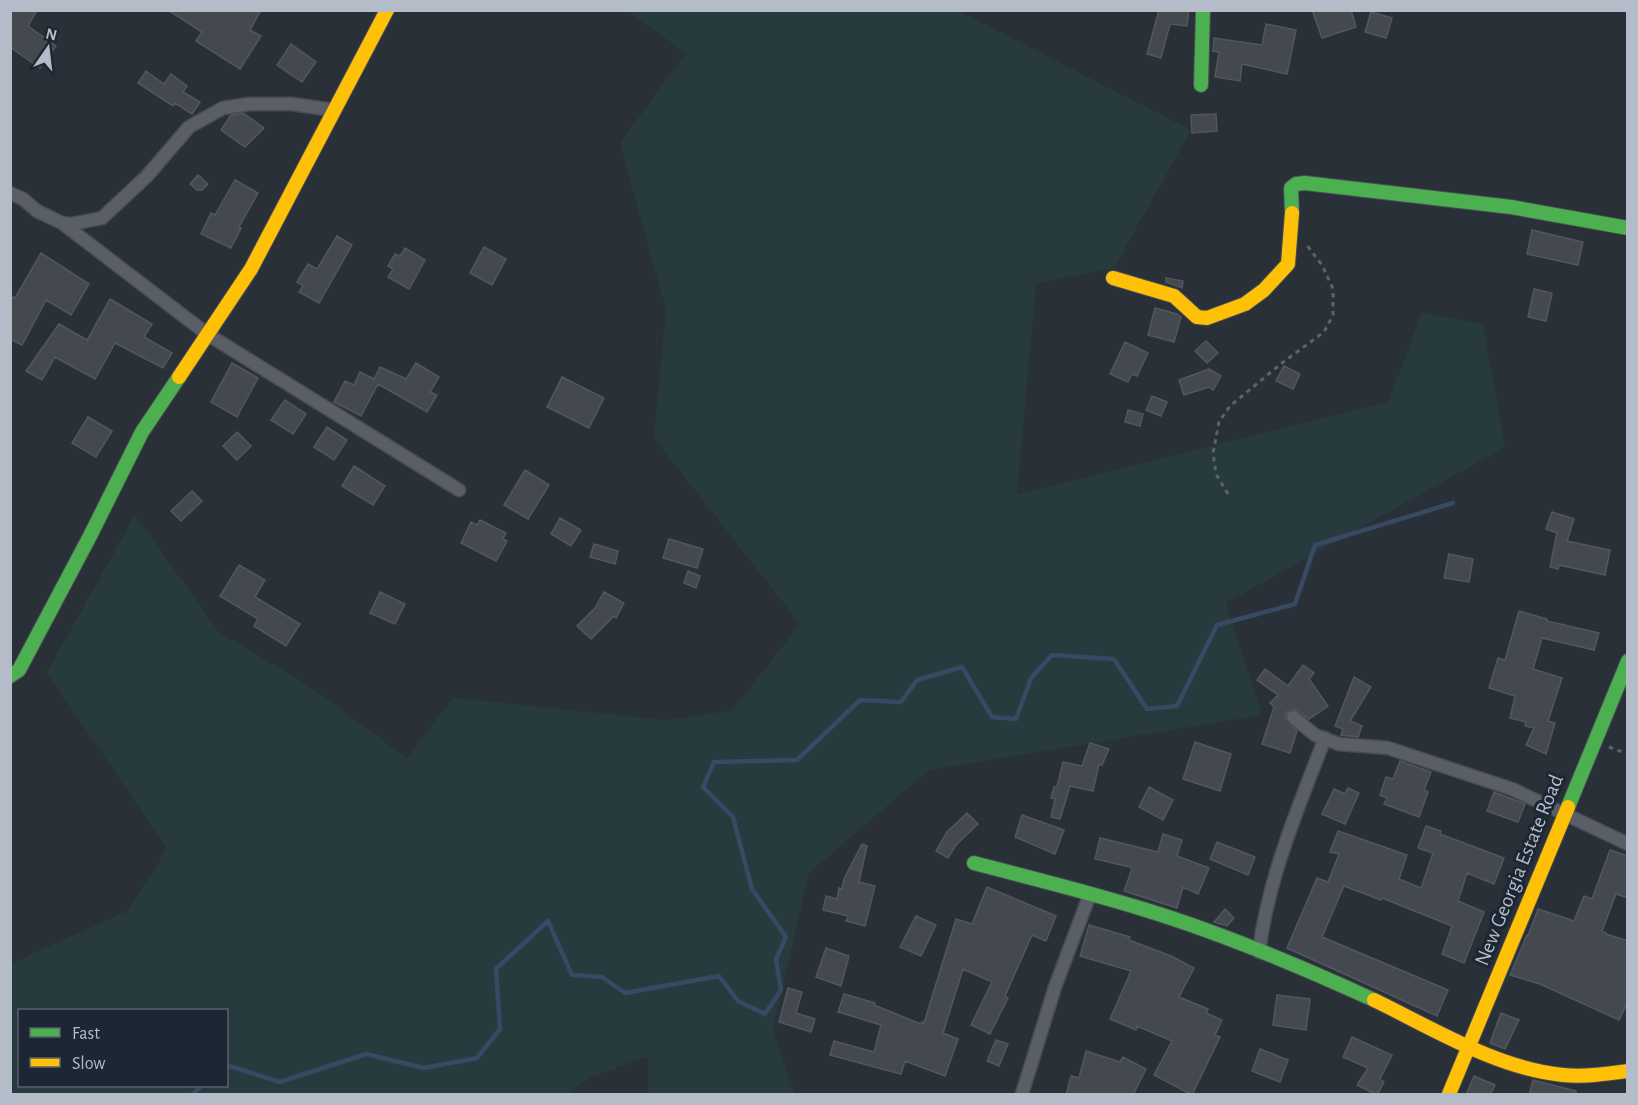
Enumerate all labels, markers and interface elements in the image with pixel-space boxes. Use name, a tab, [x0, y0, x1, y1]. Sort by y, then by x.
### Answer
north arrow	[18, 18, 78, 78]
text: N	[44, 25, 59, 44]
street label: New Georgia Estate Road	[1471, 771, 1567, 969]
legend	[18, 1009, 228, 1087]
text: Fast	[72, 1025, 100, 1043]
text: Slow	[72, 1055, 105, 1073]

